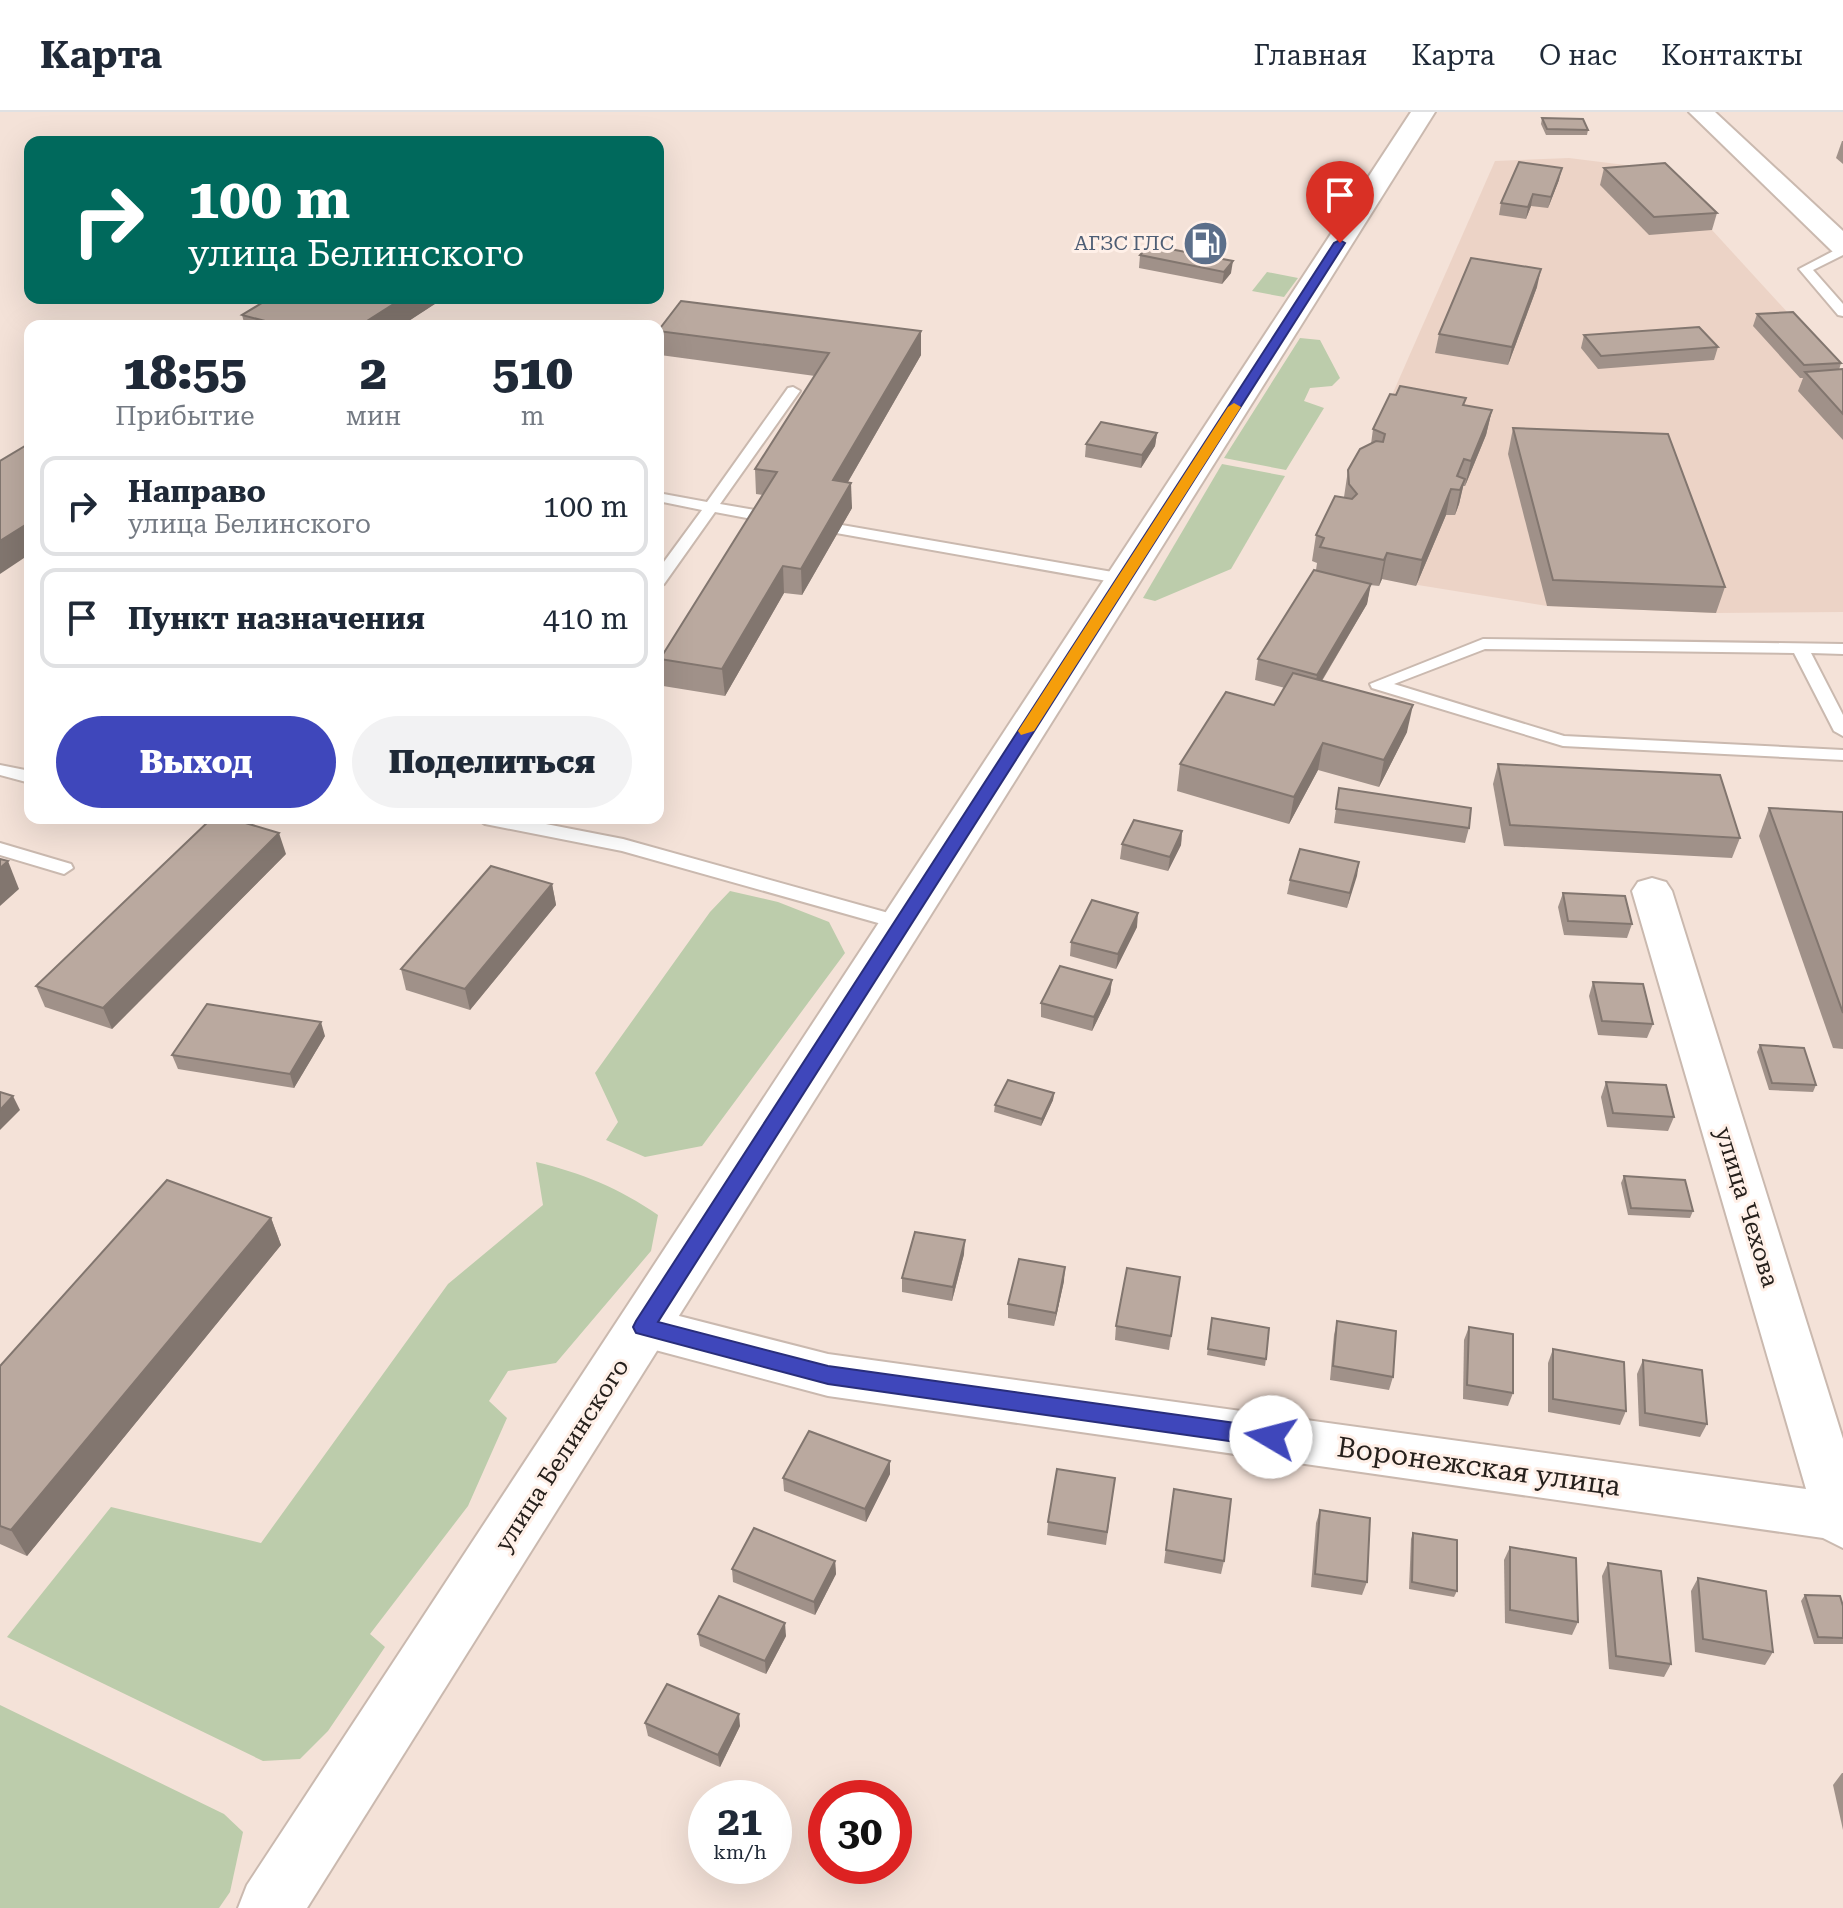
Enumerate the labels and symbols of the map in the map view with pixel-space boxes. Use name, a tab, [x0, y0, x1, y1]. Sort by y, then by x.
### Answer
pin	[1306, 161, 1374, 243]
fuel station icon: АГЗС ГЛС	[1181, 219, 1229, 267]
place label: АГЗС ГЛС	[1074, 231, 1174, 255]
street label: улица Чехова	[1709, 1124, 1785, 1290]
street label: улица Белинского	[489, 1353, 635, 1557]
position arrow	[1229, 1395, 1313, 1479]
street label: Воронежская улица	[1335, 1430, 1623, 1503]
speed limit sign: 30	[808, 1780, 912, 1884]

